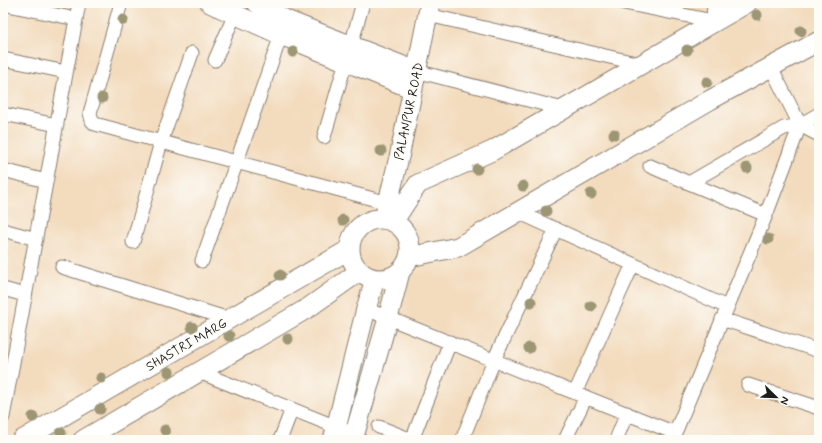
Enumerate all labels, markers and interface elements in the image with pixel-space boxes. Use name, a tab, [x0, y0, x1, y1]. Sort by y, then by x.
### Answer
street label: PALANPUR ROAD	[391, 61, 428, 162]
street label: SHASTRI MARG	[143, 315, 231, 375]
north arrow	[756, 377, 796, 417]
text: N	[776, 394, 792, 407]

